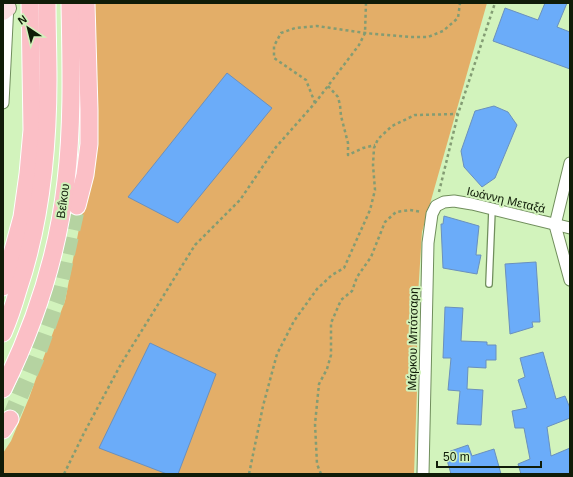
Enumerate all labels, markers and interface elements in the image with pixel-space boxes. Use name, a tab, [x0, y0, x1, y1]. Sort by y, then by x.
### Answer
north arrow	[8, 8, 48, 48]
text: N	[16, 13, 29, 27]
street label: Βεΐκου	[54, 183, 72, 219]
street label: Ιωάννη Μεταξά	[465, 184, 547, 216]
street label: Μάρκου Μπότσαρη	[405, 287, 421, 391]
scale bar	[437, 443, 541, 469]
text: 50 m	[443, 450, 470, 464]

